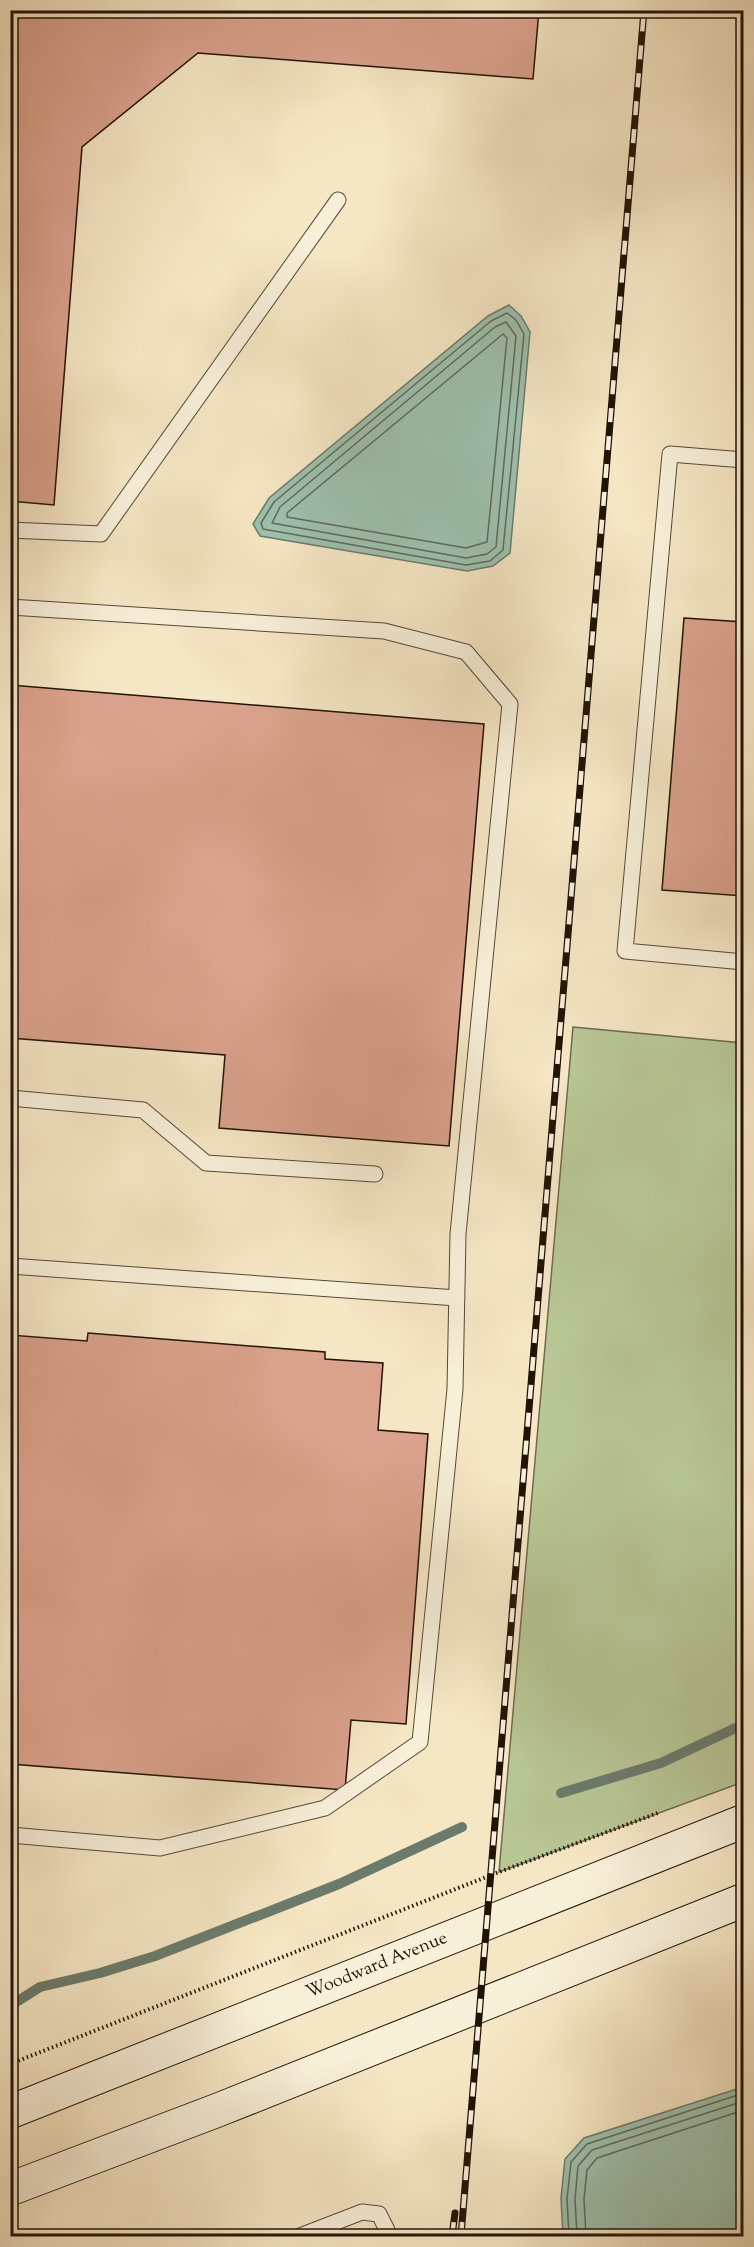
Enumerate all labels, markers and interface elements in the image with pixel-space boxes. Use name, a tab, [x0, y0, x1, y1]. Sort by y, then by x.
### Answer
street label: Woodward Avenue	[302, 1926, 452, 2006]

